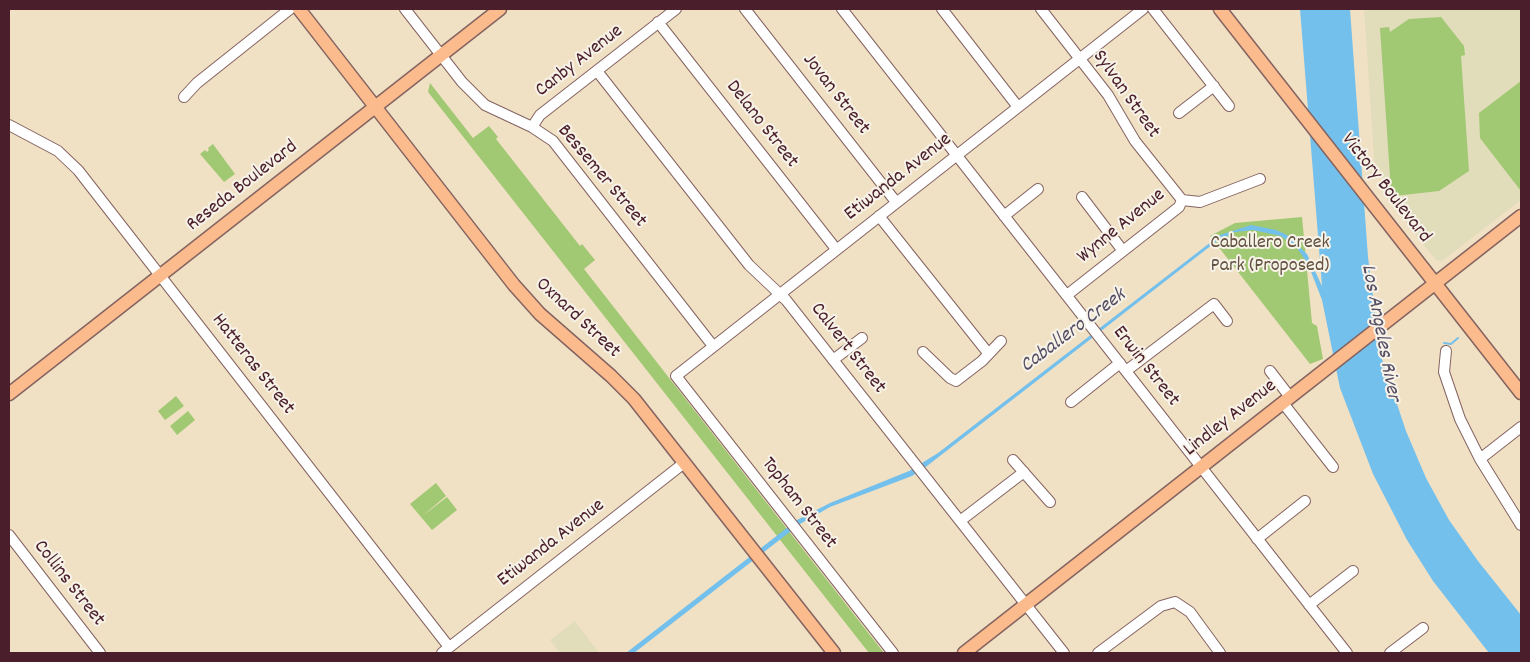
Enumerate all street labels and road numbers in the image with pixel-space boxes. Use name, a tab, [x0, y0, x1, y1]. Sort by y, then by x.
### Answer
street label: Canby Avenue	[531, 20, 629, 104]
street label: Sylvan Street	[1086, 46, 1164, 144]
street label: Jovan Street	[796, 50, 874, 140]
street label: Delano Street	[719, 76, 803, 174]
street label: Bessemer Street	[551, 121, 651, 233]
street label: Etiwanda Avenue	[841, 129, 957, 227]
street label: Victory Boulevard	[1335, 129, 1435, 249]
street label: Reseda Boulevard	[183, 136, 303, 238]
street label: Wynne Avenue	[1073, 184, 1171, 270]
street label: Oxnard Street	[530, 274, 624, 364]
street label: Calvert Street	[804, 299, 890, 399]
street label: Hatteras Street	[205, 310, 299, 420]
street label: Erwin Street	[1106, 322, 1184, 412]
street label: Lindley Avenue	[1180, 375, 1282, 463]
street label: Topham Street	[755, 453, 841, 555]
street label: Etiwanda Avenue	[494, 495, 610, 593]
street label: Collins Street	[27, 536, 109, 632]

